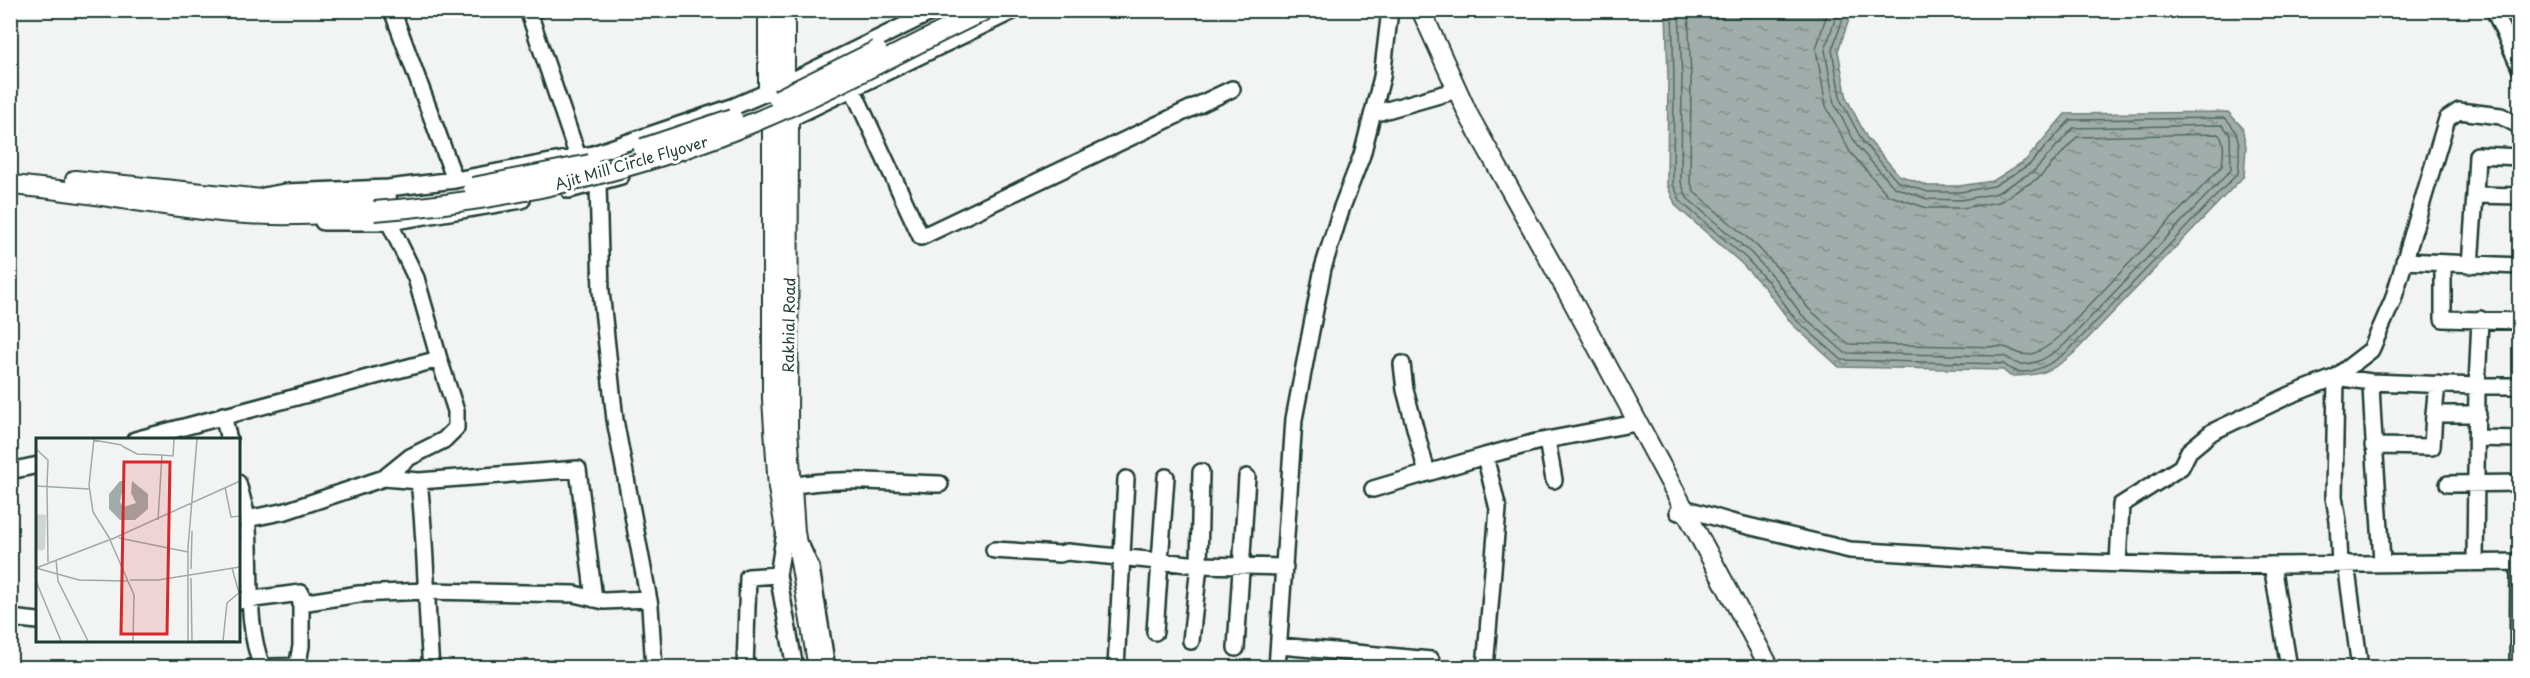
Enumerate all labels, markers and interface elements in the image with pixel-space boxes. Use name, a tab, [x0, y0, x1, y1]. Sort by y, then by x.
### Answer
street label: Ajit Mill Circle Flyover	[552, 129, 710, 195]
street label: Rakhial Road	[776, 277, 800, 373]
inset map	[36, 438, 240, 642]

